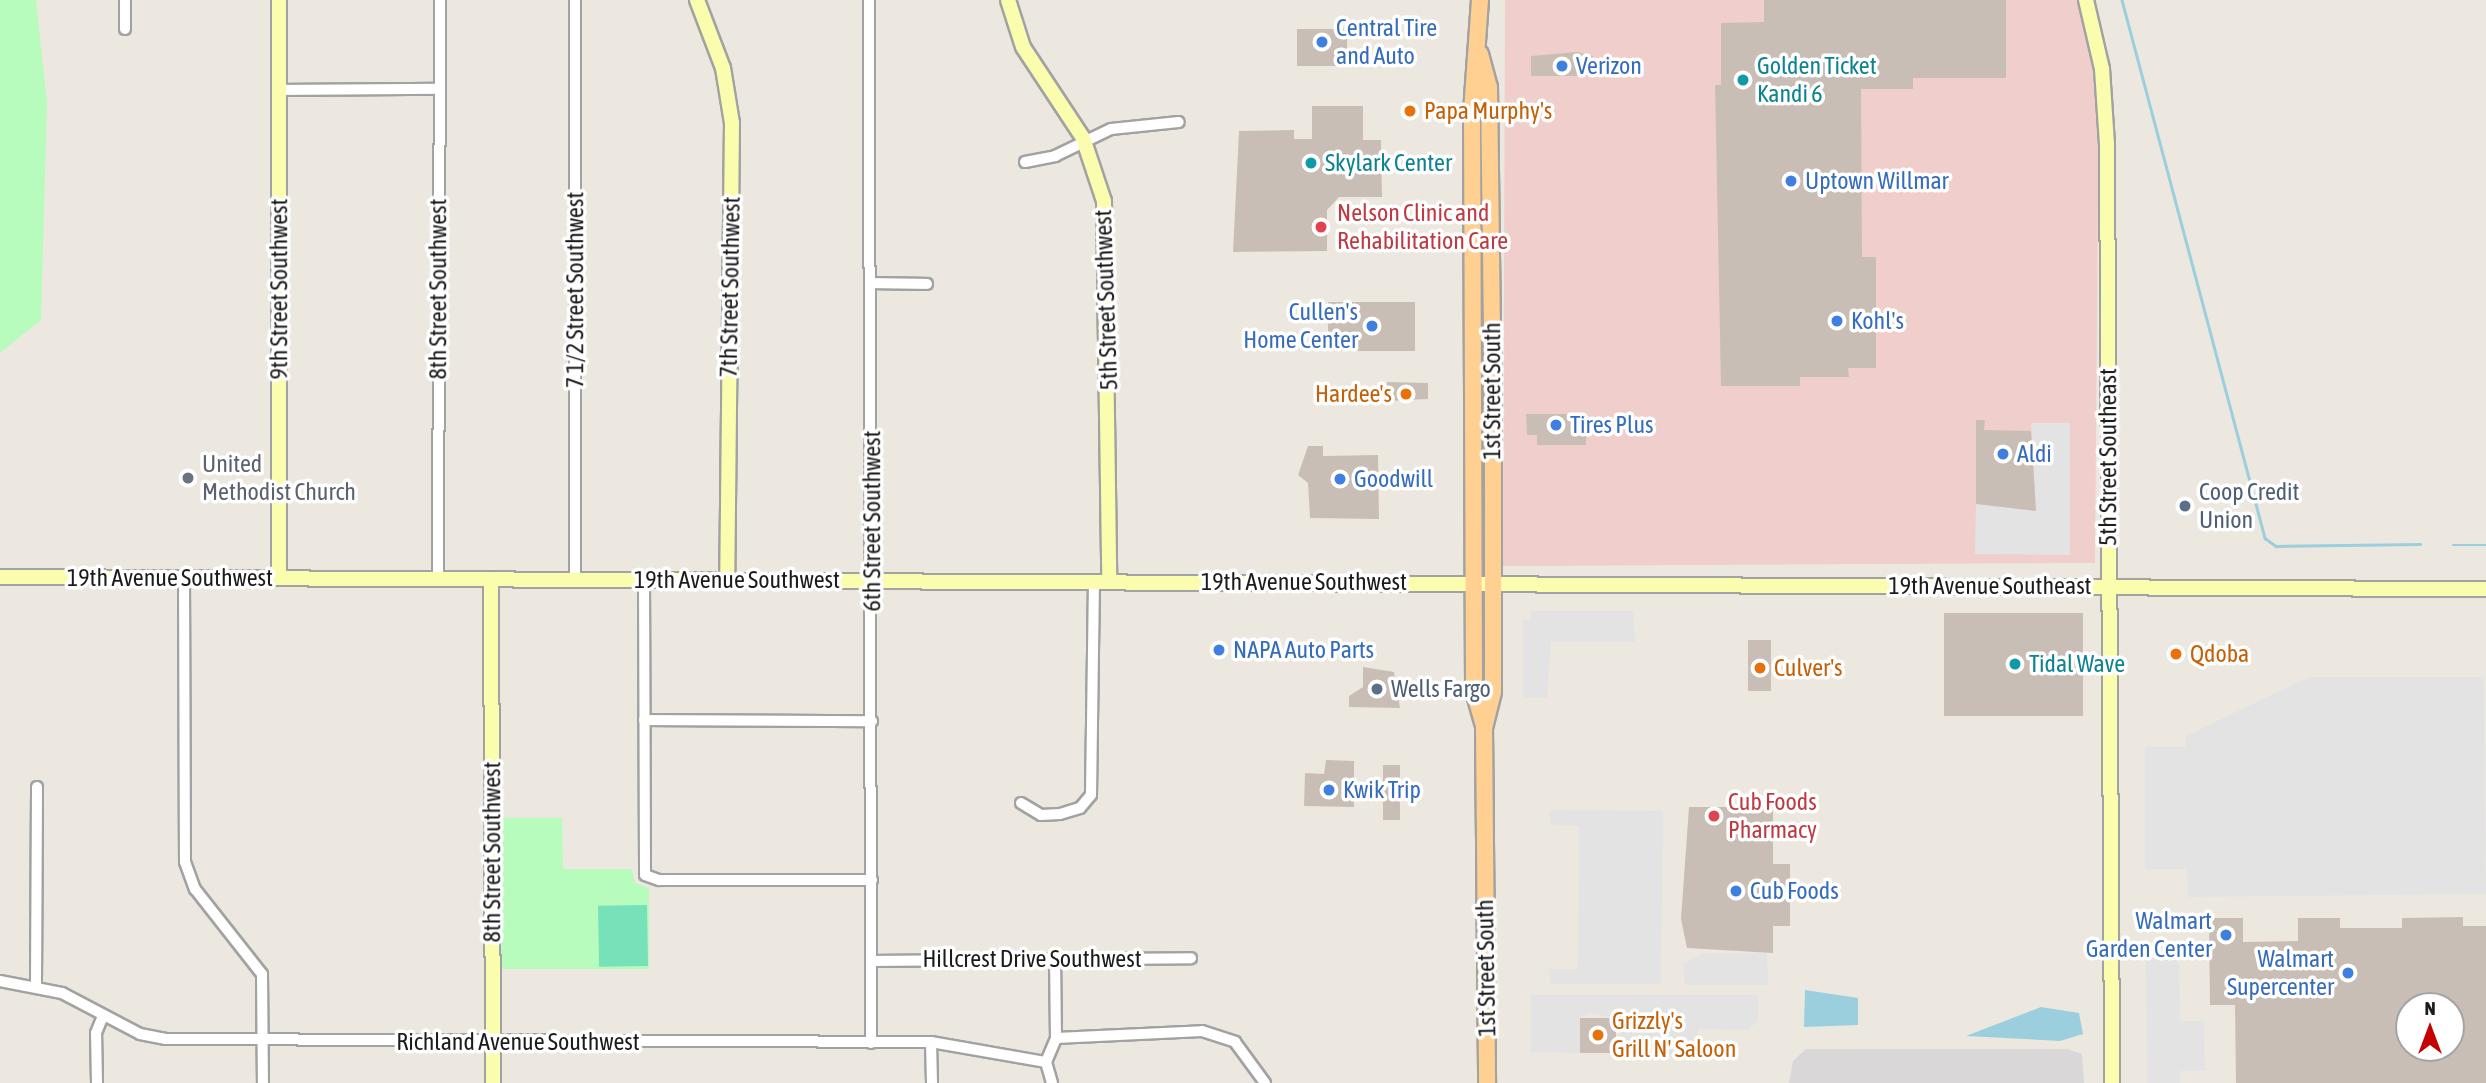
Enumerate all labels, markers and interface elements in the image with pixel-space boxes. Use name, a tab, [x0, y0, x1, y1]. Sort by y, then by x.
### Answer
place label: Central Tire and Auto	[1336, 14, 1437, 70]
marker: Central Tire and Auto	[1314, 34, 1330, 50]
place label: Verizon	[1576, 52, 1642, 80]
place label: Golden Ticket Kandi 6	[1757, 52, 1877, 108]
marker: Verizon	[1554, 58, 1570, 74]
marker: Golden Ticket Kandi 6	[1735, 72, 1751, 88]
place label: Papa Murphy's	[1424, 97, 1552, 125]
marker: Papa Murphy's	[1402, 103, 1418, 119]
place label: Skylark Center	[1325, 149, 1452, 177]
marker: Skylark Center	[1303, 155, 1319, 171]
place label: Uptown Willmar	[1805, 167, 1949, 195]
marker: Uptown Willmar	[1783, 173, 1799, 189]
street label: 7 1/2 Street Southwest	[561, 192, 589, 388]
street label: 7th Street Southwest	[714, 196, 746, 378]
street label: 9th Street Southwest	[265, 199, 293, 379]
street label: 8th Street Southwest	[424, 199, 452, 379]
place label: Nelson Clinic and Rehabilitation Care	[1337, 199, 1508, 255]
street label: 5th Street Southwest	[1088, 209, 1124, 391]
marker: Nelson Clinic and Rehabilitation Care	[1311, 217, 1331, 237]
place label: Cullen's Home Center	[1243, 298, 1358, 354]
place label: Kohl's	[1851, 307, 1904, 335]
marker: Kohl's	[1829, 313, 1845, 329]
marker: Cullen's Home Center	[1364, 318, 1380, 334]
street label: 1st Street South	[1478, 322, 1506, 460]
street label: 5th Street Southeast	[2094, 368, 2122, 546]
place label: Hardee's	[1315, 380, 1392, 408]
marker: Hardee's	[1398, 386, 1414, 402]
place label: Tires Plus	[1570, 411, 1653, 439]
marker: Tires Plus	[1548, 417, 1564, 433]
street label: 6th Street Southwest	[858, 431, 886, 611]
place label: Aldi	[2017, 440, 2052, 468]
marker: Aldi	[1995, 446, 2011, 462]
place label: United Methodist Church	[202, 450, 356, 506]
place label: Goodwill	[1354, 465, 1433, 493]
marker: United Methodist Church	[180, 470, 196, 486]
marker: Goodwill	[1332, 471, 1348, 487]
place label: Coop Credit Union	[2199, 478, 2299, 534]
marker: Coop Credit Union	[2177, 498, 2193, 514]
street label: 19th Avenue Southwest	[67, 564, 273, 592]
street label: 19th Avenue Southwest	[634, 566, 840, 594]
street label: 19th Avenue Southwest	[1201, 568, 1407, 596]
street label: 19th Avenue Southeast	[1888, 572, 2092, 600]
place label: NAPA Auto Parts	[1233, 636, 1374, 664]
place label: Qdoba	[2190, 640, 2249, 668]
marker: NAPA Auto Parts	[1211, 642, 1227, 658]
marker: Qdoba	[2168, 646, 2184, 662]
place label: Tidal Wave	[2029, 650, 2125, 678]
place label: Culver's	[1774, 654, 1843, 682]
marker: Tidal Wave	[2007, 656, 2023, 672]
marker: Culver's	[1752, 660, 1768, 676]
place label: Wells Fargo	[1391, 675, 1491, 703]
marker: Wells Fargo	[1369, 681, 1385, 697]
street label: 8th Street Southwest	[478, 762, 506, 942]
place label: Kwik Trip	[1343, 776, 1421, 804]
marker: Kwik Trip	[1321, 782, 1337, 798]
place label: Cub Foods Pharmacy	[1728, 788, 1817, 844]
marker: Cub Foods Pharmacy	[1706, 808, 1722, 824]
place label: Cub Foods	[1750, 877, 1839, 905]
marker: Cub Foods	[1728, 883, 1744, 899]
street label: 1st Street South	[1470, 899, 1502, 1037]
place label: Walmart Garden Center	[2086, 907, 2212, 963]
marker: Walmart Garden Center	[2218, 927, 2234, 943]
street label: Hillcrest Drive Southwest	[922, 945, 1142, 973]
place label: Walmart Supercenter	[2227, 945, 2334, 1001]
marker: Walmart Supercenter	[2340, 965, 2356, 981]
north arrow	[2395, 992, 2465, 1062]
text: N	[2424, 997, 2436, 1019]
place label: Grizzly's Grill N' Saloon	[1612, 1007, 1736, 1063]
marker: Grizzly's Grill N' Saloon	[1590, 1027, 1606, 1043]
street label: Richland Avenue Southwest	[396, 1028, 640, 1056]

